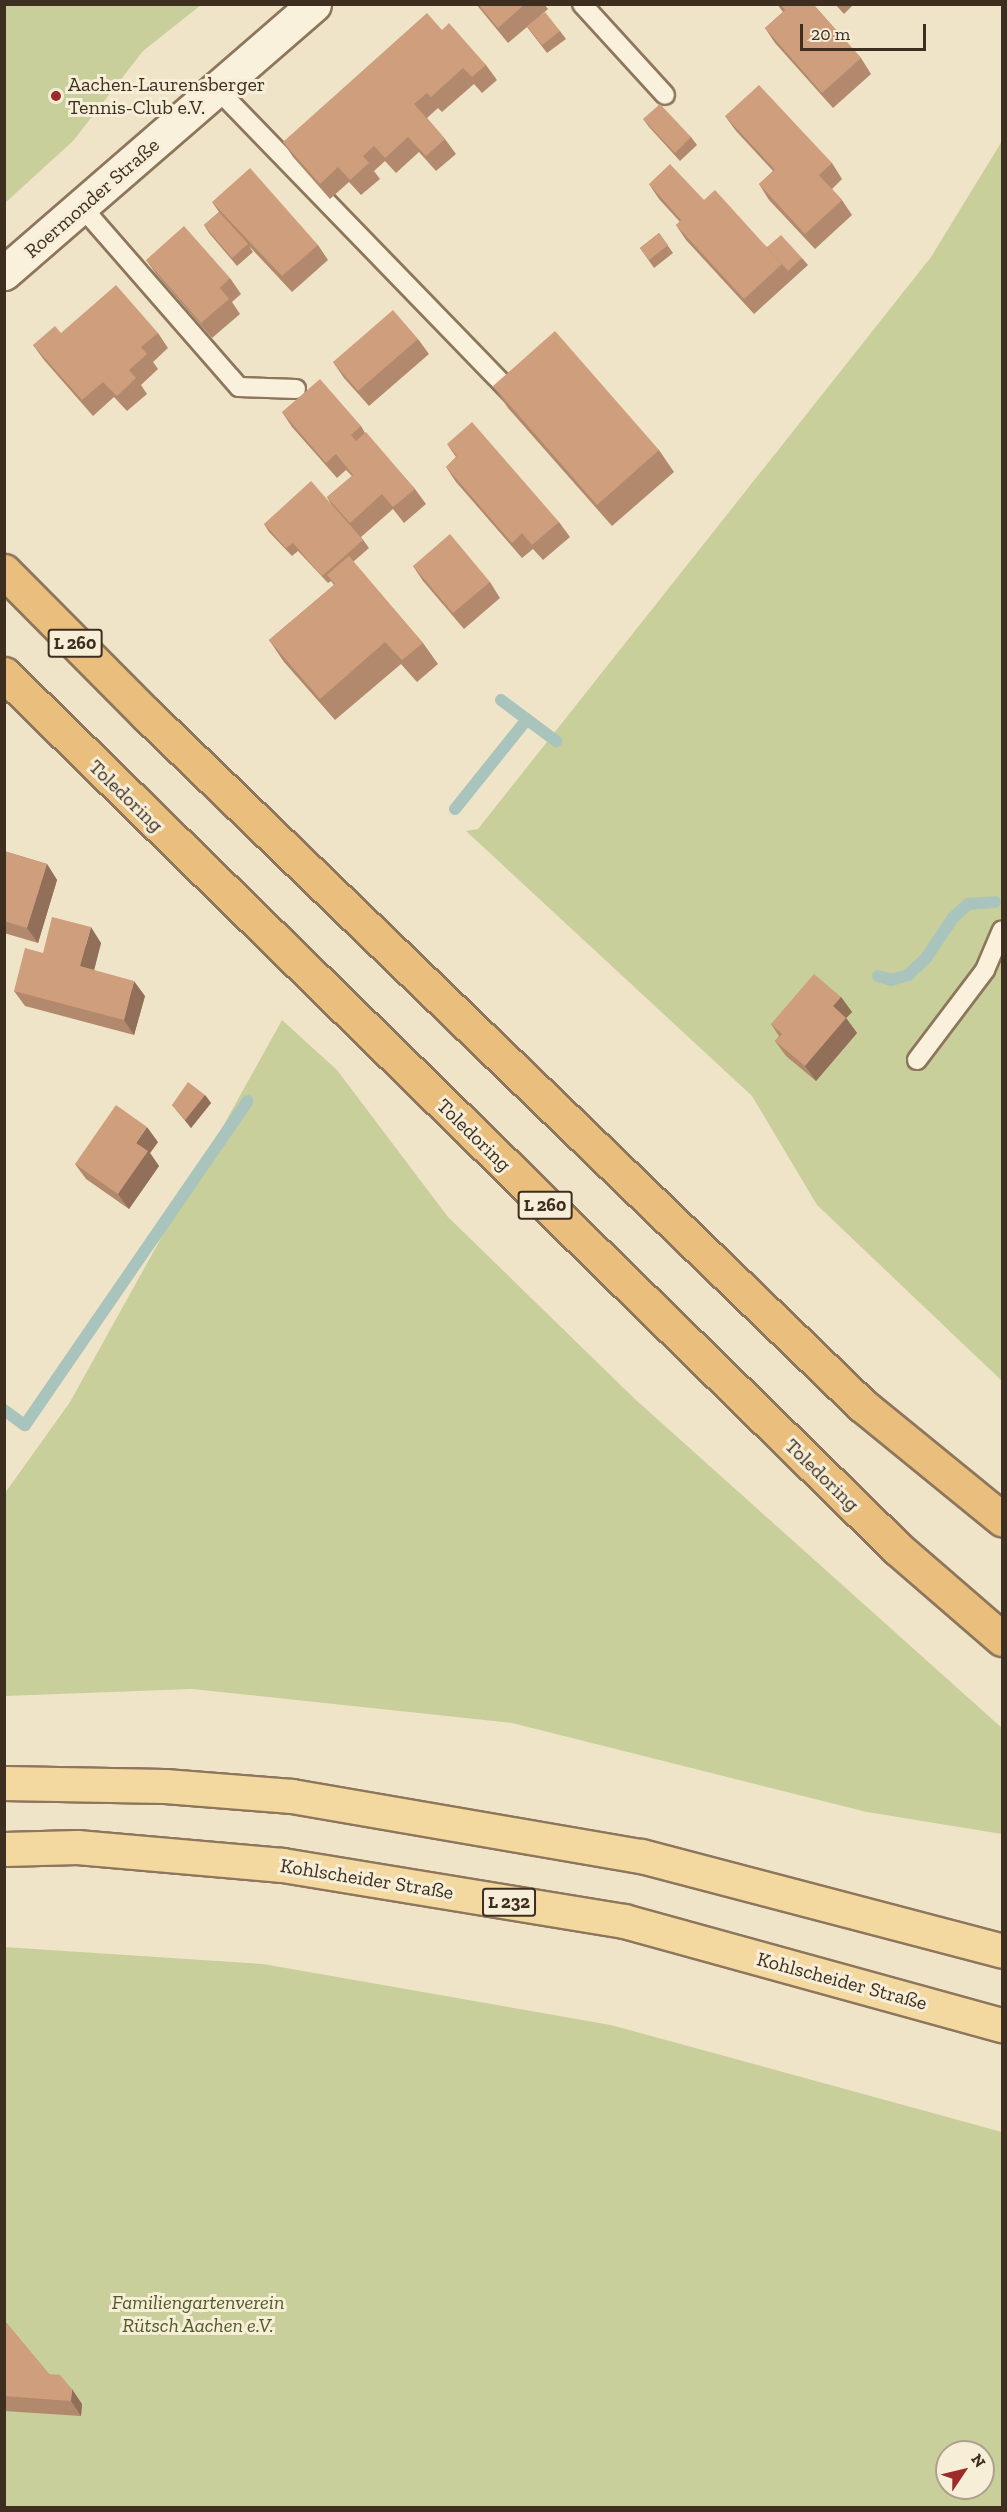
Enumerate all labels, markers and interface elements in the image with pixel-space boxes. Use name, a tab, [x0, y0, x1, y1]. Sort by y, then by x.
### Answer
scale bar	[803, 12, 929, 50]
text: 20 m	[811, 23, 850, 45]
place label: Aachen-Laurensberger Tennis-Club e.V.	[68, 72, 265, 119]
marker: Aachen-Laurensberger Tennis-Club e.V.	[49, 89, 63, 103]
street label: Roermonder Straße	[20, 133, 164, 263]
road number: L 260	[46, 628, 104, 658]
street label: Toledoring	[84, 755, 168, 837]
street label: Toledoring	[432, 1094, 516, 1176]
road number: L 260	[516, 1190, 574, 1220]
street label: Toledoring	[780, 1434, 864, 1516]
street label: Kohlscheider Straße	[279, 1853, 455, 1905]
road number: L 232	[480, 1887, 538, 1917]
street label: Kohlscheider Straße	[754, 1947, 930, 2015]
park label: Familiengartenverein Rütsch Aachen e.V.	[112, 2291, 284, 2338]
north arrow	[935, 2440, 995, 2500]
text: N	[967, 2450, 990, 2471]

